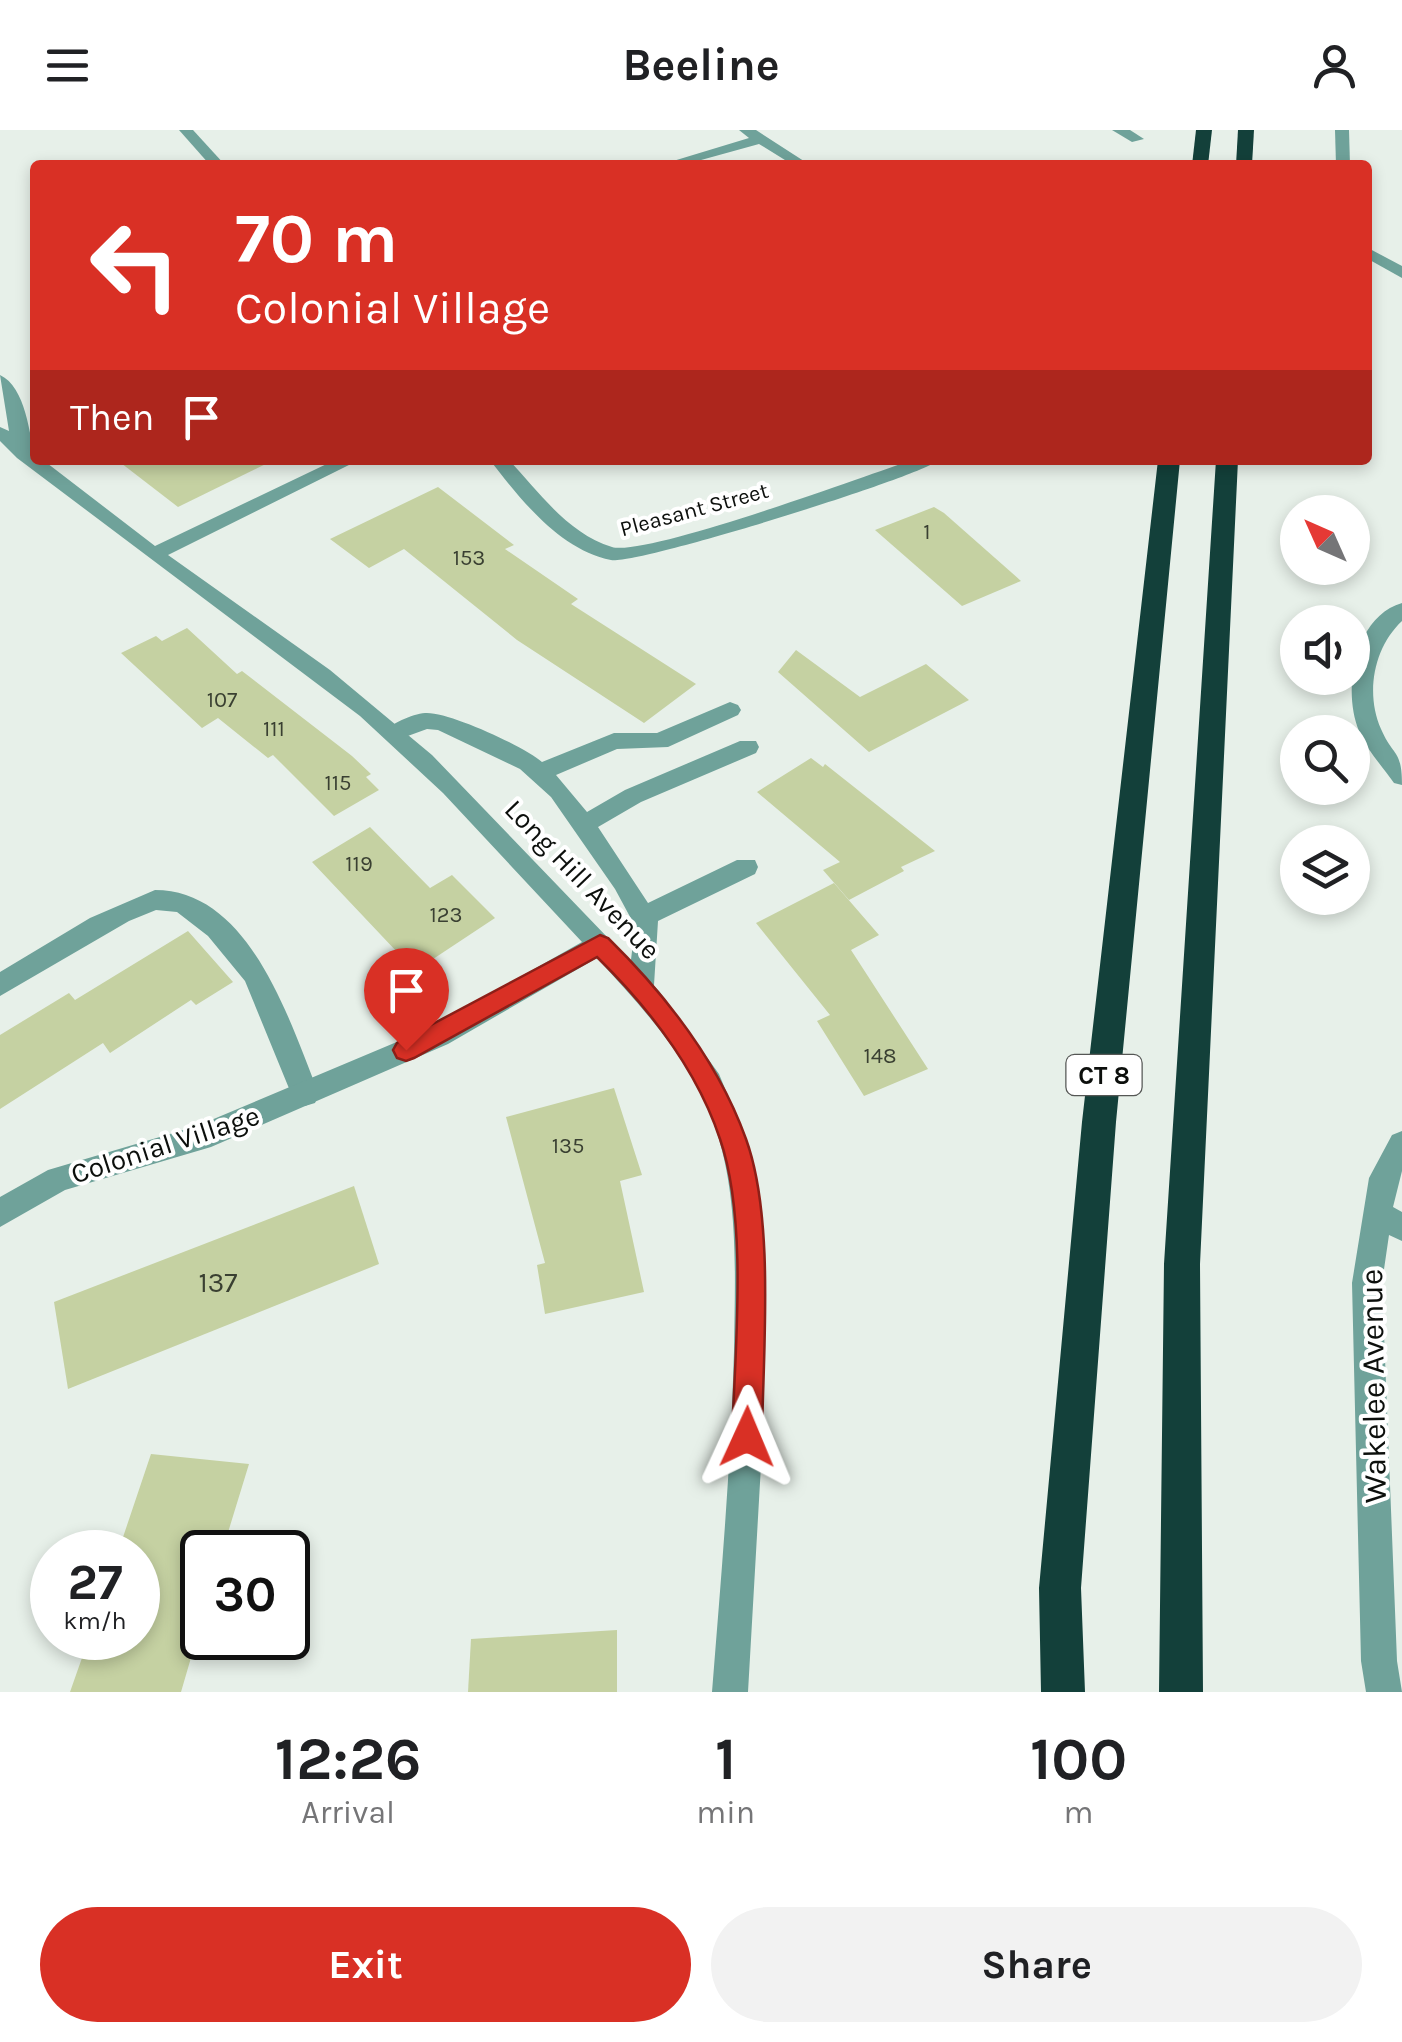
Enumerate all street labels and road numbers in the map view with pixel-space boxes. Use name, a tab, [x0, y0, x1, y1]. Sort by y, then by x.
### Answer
street label: Pleasant Street	[617, 478, 771, 542]
street label: Long Hill Avenue	[498, 793, 667, 966]
road number: CT 8	[1066, 1055, 1142, 1095]
street label: Colonial Village	[67, 1098, 264, 1190]
street label: Wakelee Avenue	[1353, 1268, 1394, 1503]

